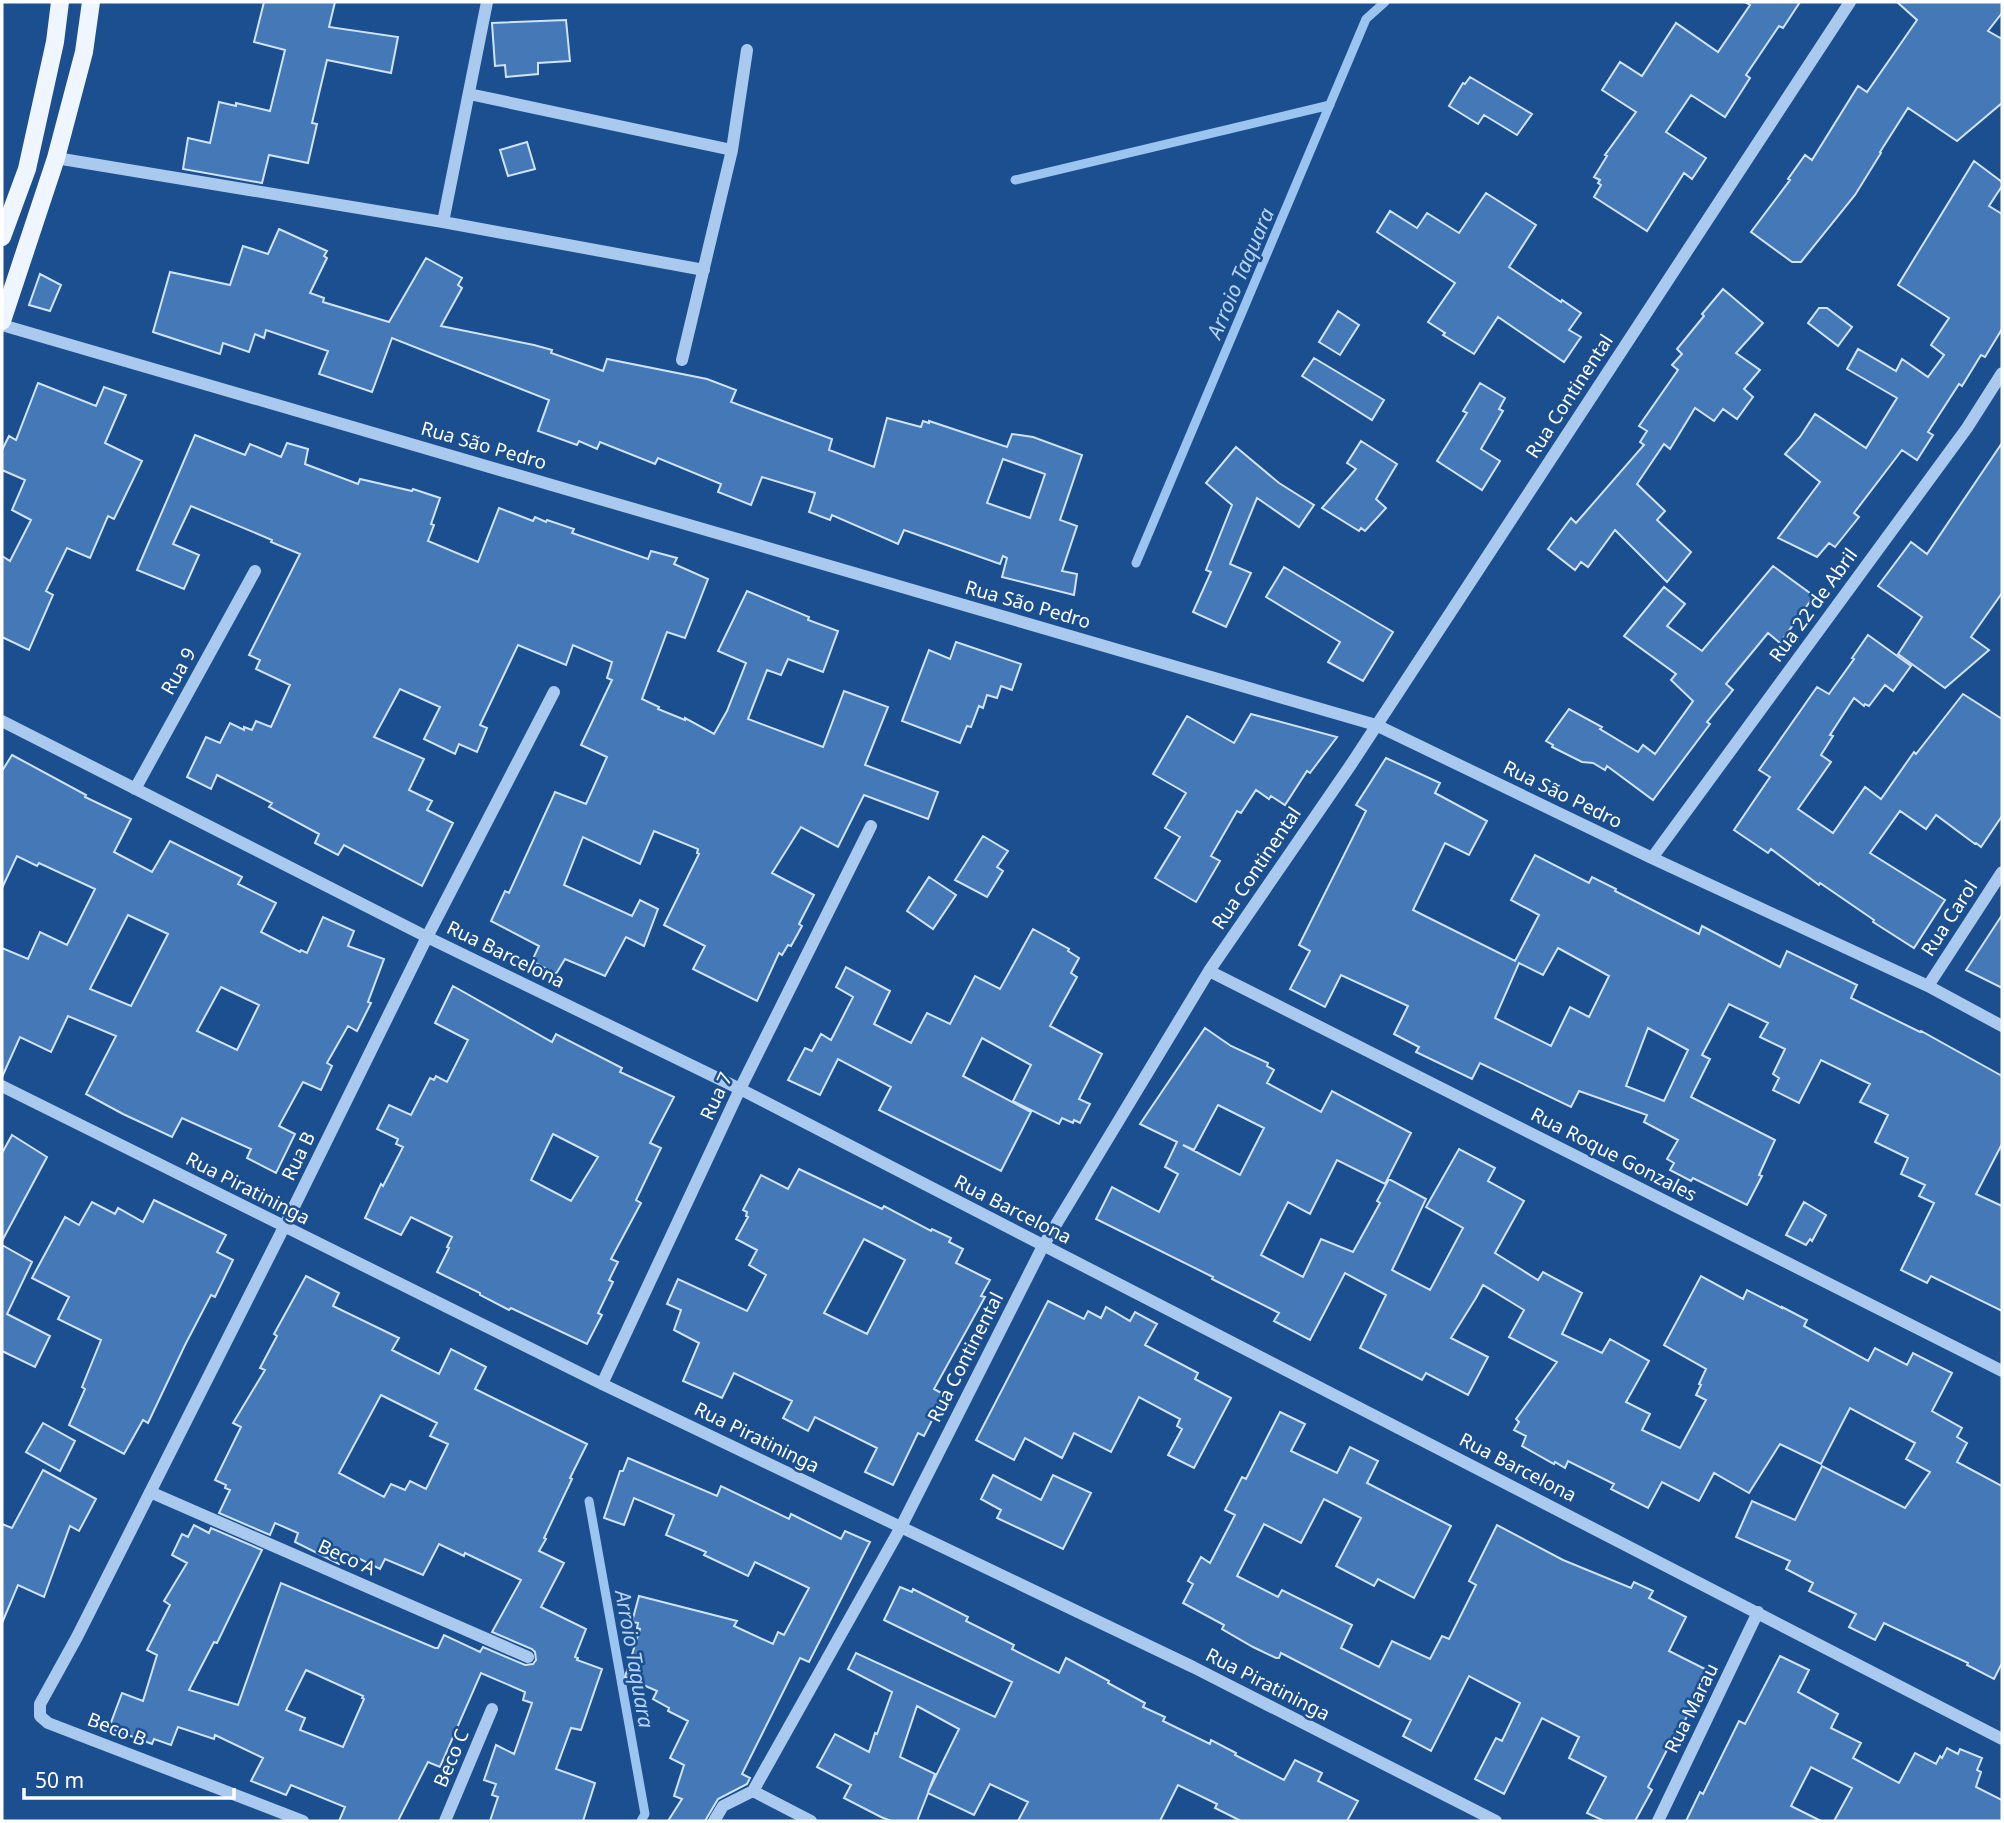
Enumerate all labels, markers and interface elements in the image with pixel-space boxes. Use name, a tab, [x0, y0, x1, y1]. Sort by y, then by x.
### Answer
water label: Arroio Taquara	[1199, 203, 1280, 345]
street label: Rua Continental	[1519, 329, 1619, 463]
street label: Rua São Pedro	[418, 415, 550, 475]
street label: Rua 22 de Abril	[1763, 543, 1863, 667]
street label: Rua São Pedro	[962, 574, 1094, 634]
street label: Rua 9	[155, 643, 201, 699]
street label: Rua São Pedro	[1499, 754, 1627, 834]
street label: Rua Continental	[1205, 802, 1307, 934]
street label: Rua Carol	[1915, 875, 1983, 961]
street label: Rua Barcelona	[443, 914, 569, 994]
street label: Rua 7	[694, 1068, 738, 1124]
street label: Rua Roque Gonzales	[1527, 1101, 1701, 1207]
street label: Rua B	[275, 1127, 321, 1185]
street label: Rua Piratininga	[181, 1146, 315, 1230]
street label: Rua Barcelona	[950, 1168, 1076, 1250]
street label: Rua Continental	[921, 1287, 1009, 1427]
street label: Rua Piratininga	[690, 1395, 824, 1479]
street label: Rua Barcelona	[1455, 1426, 1581, 1508]
street label: Beco A	[314, 1533, 381, 1582]
water label: Arroio Taquara	[609, 1586, 661, 1730]
street label: Rua Piratininga	[1201, 1642, 1335, 1726]
street label: Rua Marau	[1658, 1659, 1724, 1757]
street label: Beco B	[84, 1706, 150, 1752]
street label: Beco C	[427, 1725, 475, 1791]
scale bar	[24, 1756, 234, 1800]
text: 50 m	[35, 1766, 84, 1794]

